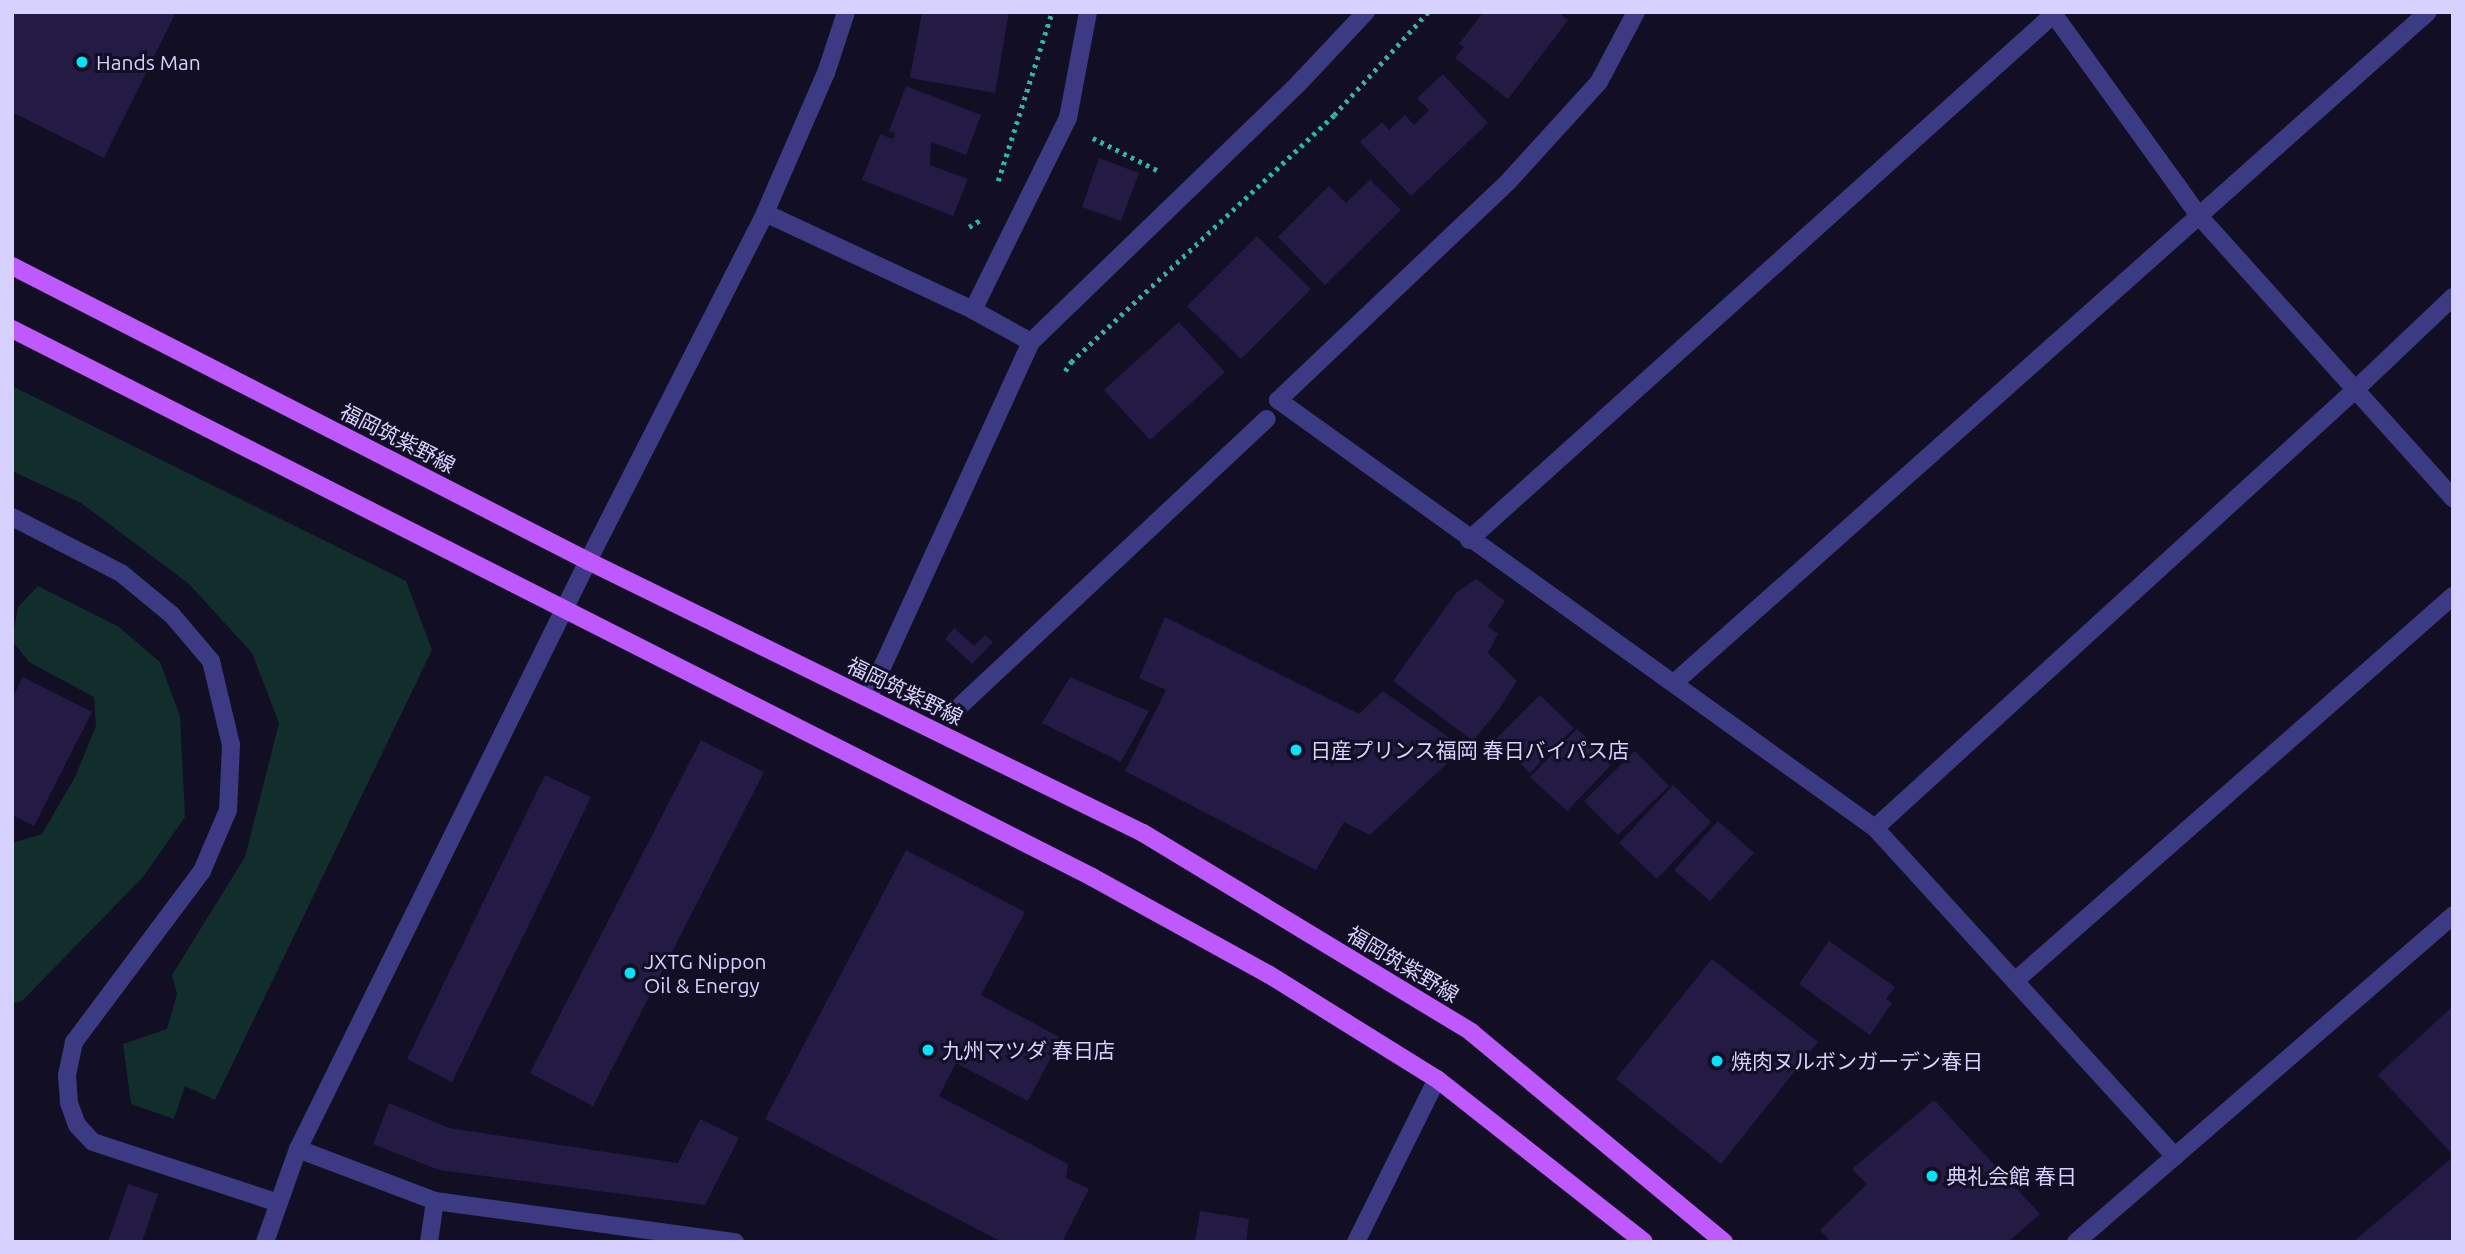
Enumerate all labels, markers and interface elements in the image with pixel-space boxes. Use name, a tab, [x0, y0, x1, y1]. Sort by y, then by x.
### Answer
place label: Hands Man	[96, 49, 201, 75]
marker: Hands Man	[74, 54, 90, 70]
street label: 福岡筑紫野線	[336, 398, 460, 478]
street label: 福岡筑紫野線	[843, 652, 967, 730]
place label: 日産プリンス福岡 春日バイパス店	[1310, 737, 1630, 763]
marker: 日産プリンス福岡 春日バイパス店	[1288, 742, 1304, 758]
street label: 福岡筑紫野線	[1343, 921, 1463, 1007]
place label: JXTG Nippon Oil & Energy	[644, 948, 767, 998]
marker: JXTG Nippon Oil & Energy	[622, 965, 638, 981]
place label: 九州マツダ 春日店	[942, 1037, 1115, 1063]
marker: 九州マツダ 春日店	[920, 1042, 936, 1058]
place label: 焼肉ヌルボンガーデン春日	[1731, 1048, 1983, 1074]
marker: 焼肉ヌルボンガーデン春日	[1709, 1053, 1725, 1069]
place label: 典礼会館 春日	[1946, 1163, 2077, 1189]
marker: 典礼会館 春日	[1924, 1168, 1940, 1184]

